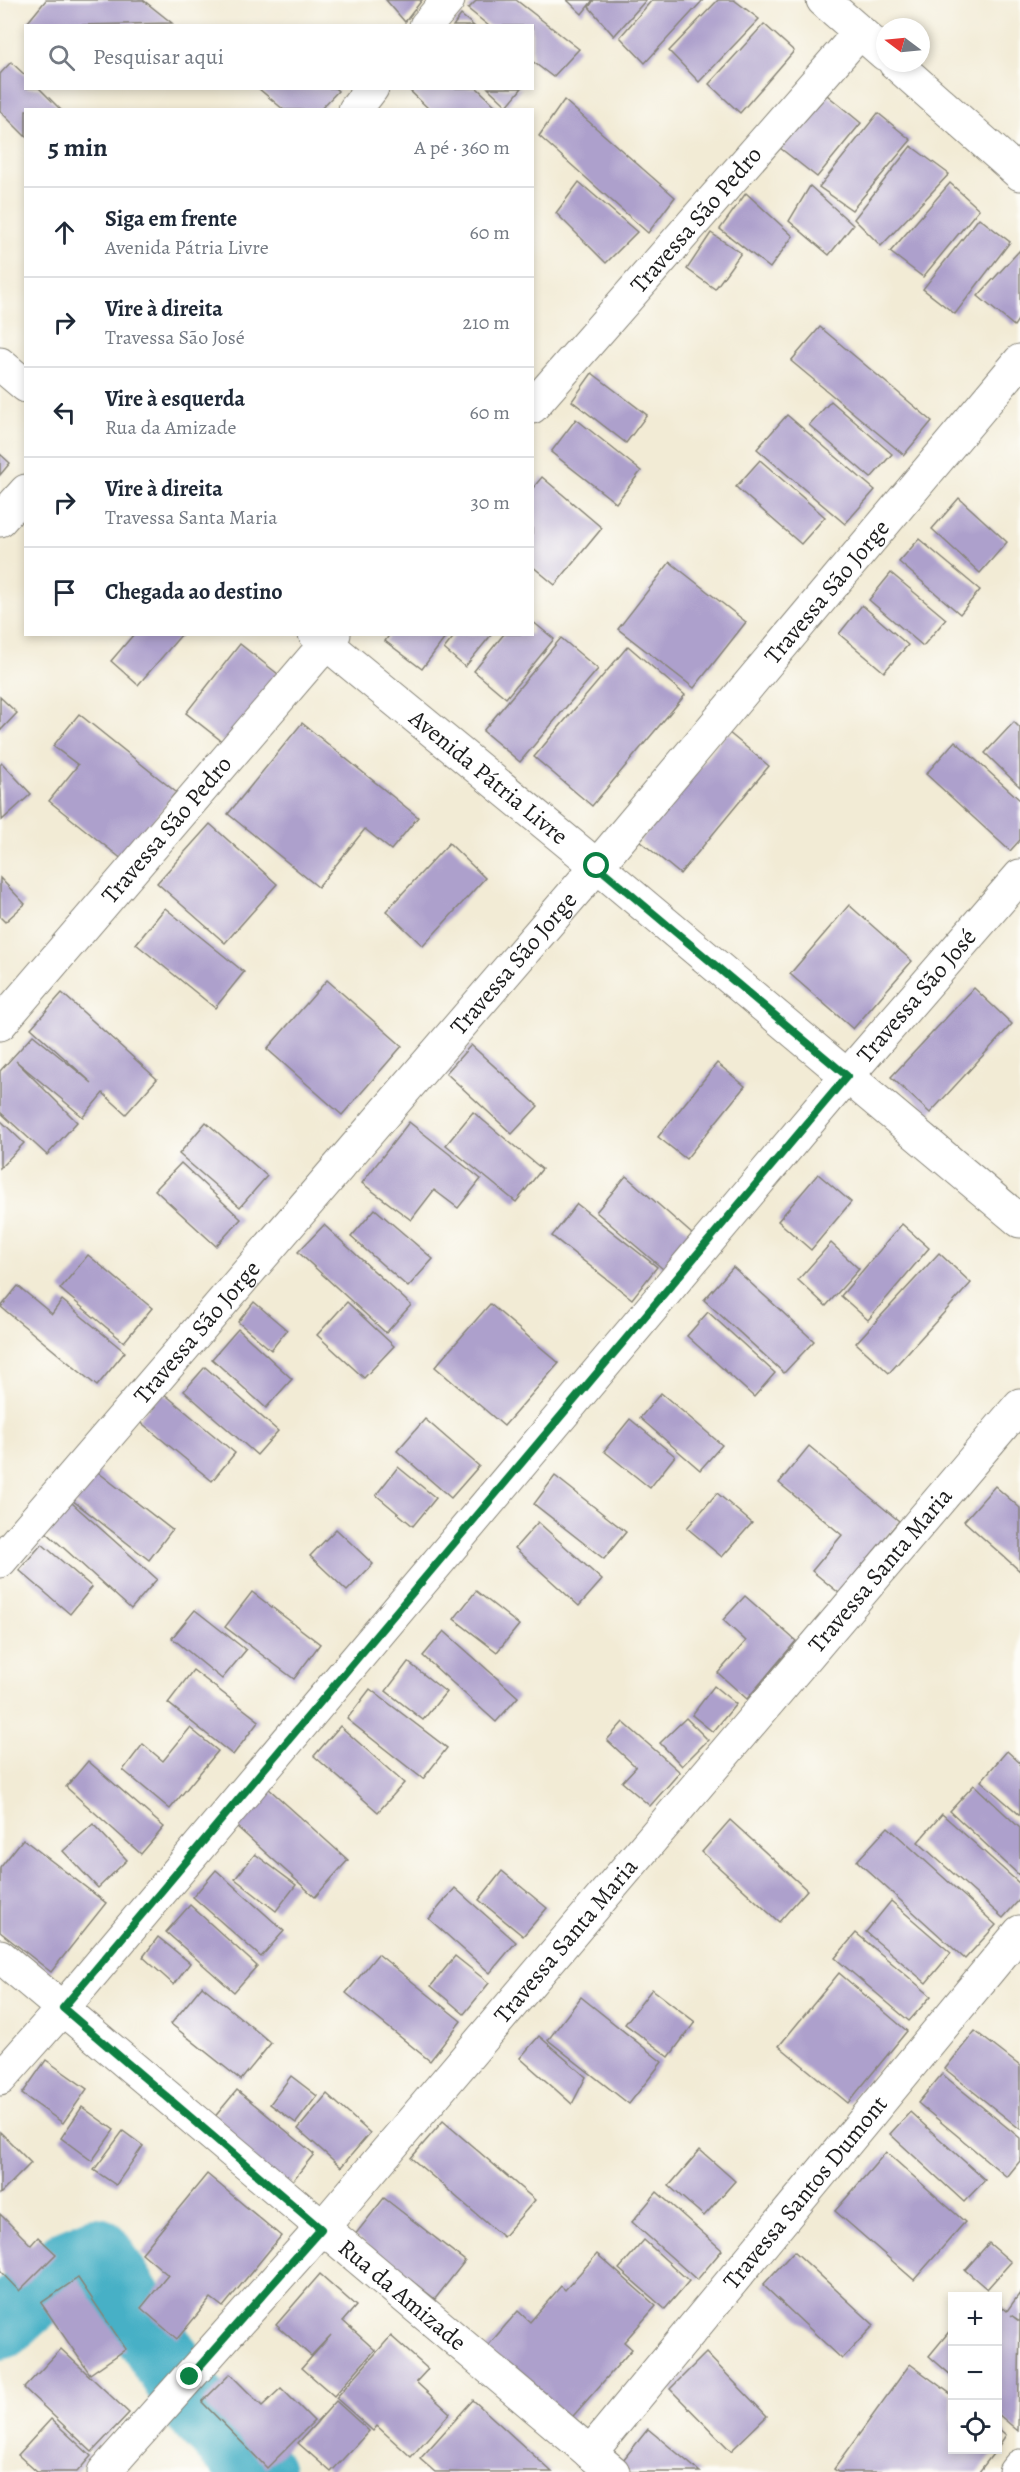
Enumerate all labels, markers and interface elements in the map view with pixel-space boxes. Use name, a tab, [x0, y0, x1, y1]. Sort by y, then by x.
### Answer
north arrow	[876, 18, 930, 72]
search box	[24, 24, 534, 90]
icon: search	[45, 41, 78, 74]
text: Pesquisar aqui	[93, 42, 224, 72]
text: 5 min	[48, 130, 108, 165]
text: A pé · 360 m	[414, 134, 510, 161]
street label: Travessa São Pedro	[623, 139, 769, 300]
text: Siga em frente	[105, 204, 237, 234]
icon: ahead	[48, 216, 81, 249]
text: 60 m	[470, 219, 510, 246]
text: Avenida Pátria Livre	[105, 234, 269, 261]
text: Vire à direita	[105, 294, 223, 324]
icon: right	[48, 306, 81, 339]
text: 210 m	[462, 309, 510, 336]
text: Travessa São José	[105, 324, 245, 351]
text: Vire à esquerda	[105, 384, 245, 414]
icon: left	[48, 396, 81, 429]
text: 60 m	[470, 399, 510, 426]
text: Rua da Amizade	[105, 414, 237, 441]
text: Vire à direita	[105, 474, 223, 504]
icon: right	[48, 486, 81, 519]
text: 30 m	[470, 489, 510, 516]
text: Travessa Santa Maria	[105, 504, 278, 531]
street label: Travessa São Jorge	[757, 513, 897, 671]
icon: arrive	[48, 576, 81, 609]
text: Chegada ao destino	[105, 577, 283, 607]
street label: Avenida Pátria Livre	[402, 702, 575, 852]
street label: Travessa São Pedro	[94, 749, 239, 910]
route start	[583, 852, 609, 878]
street label: Travessa São Jorge	[443, 885, 584, 1042]
street label: Travessa São José	[849, 922, 983, 1070]
street label: Travessa São Jorge	[126, 1253, 267, 1410]
street label: Travessa Santa Maria	[801, 1480, 960, 1659]
street label: Travessa Santa Maria	[486, 1851, 645, 2030]
street label: Travessa Santos Dumont	[716, 2089, 895, 2296]
street label: Rua da Amizade	[332, 2232, 473, 2358]
map controls	[948, 2292, 1002, 2454]
button: +	[948, 2292, 1002, 2346]
button: −	[948, 2346, 1002, 2400]
route end	[176, 2363, 202, 2389]
button: locate	[948, 2400, 1002, 2454]

